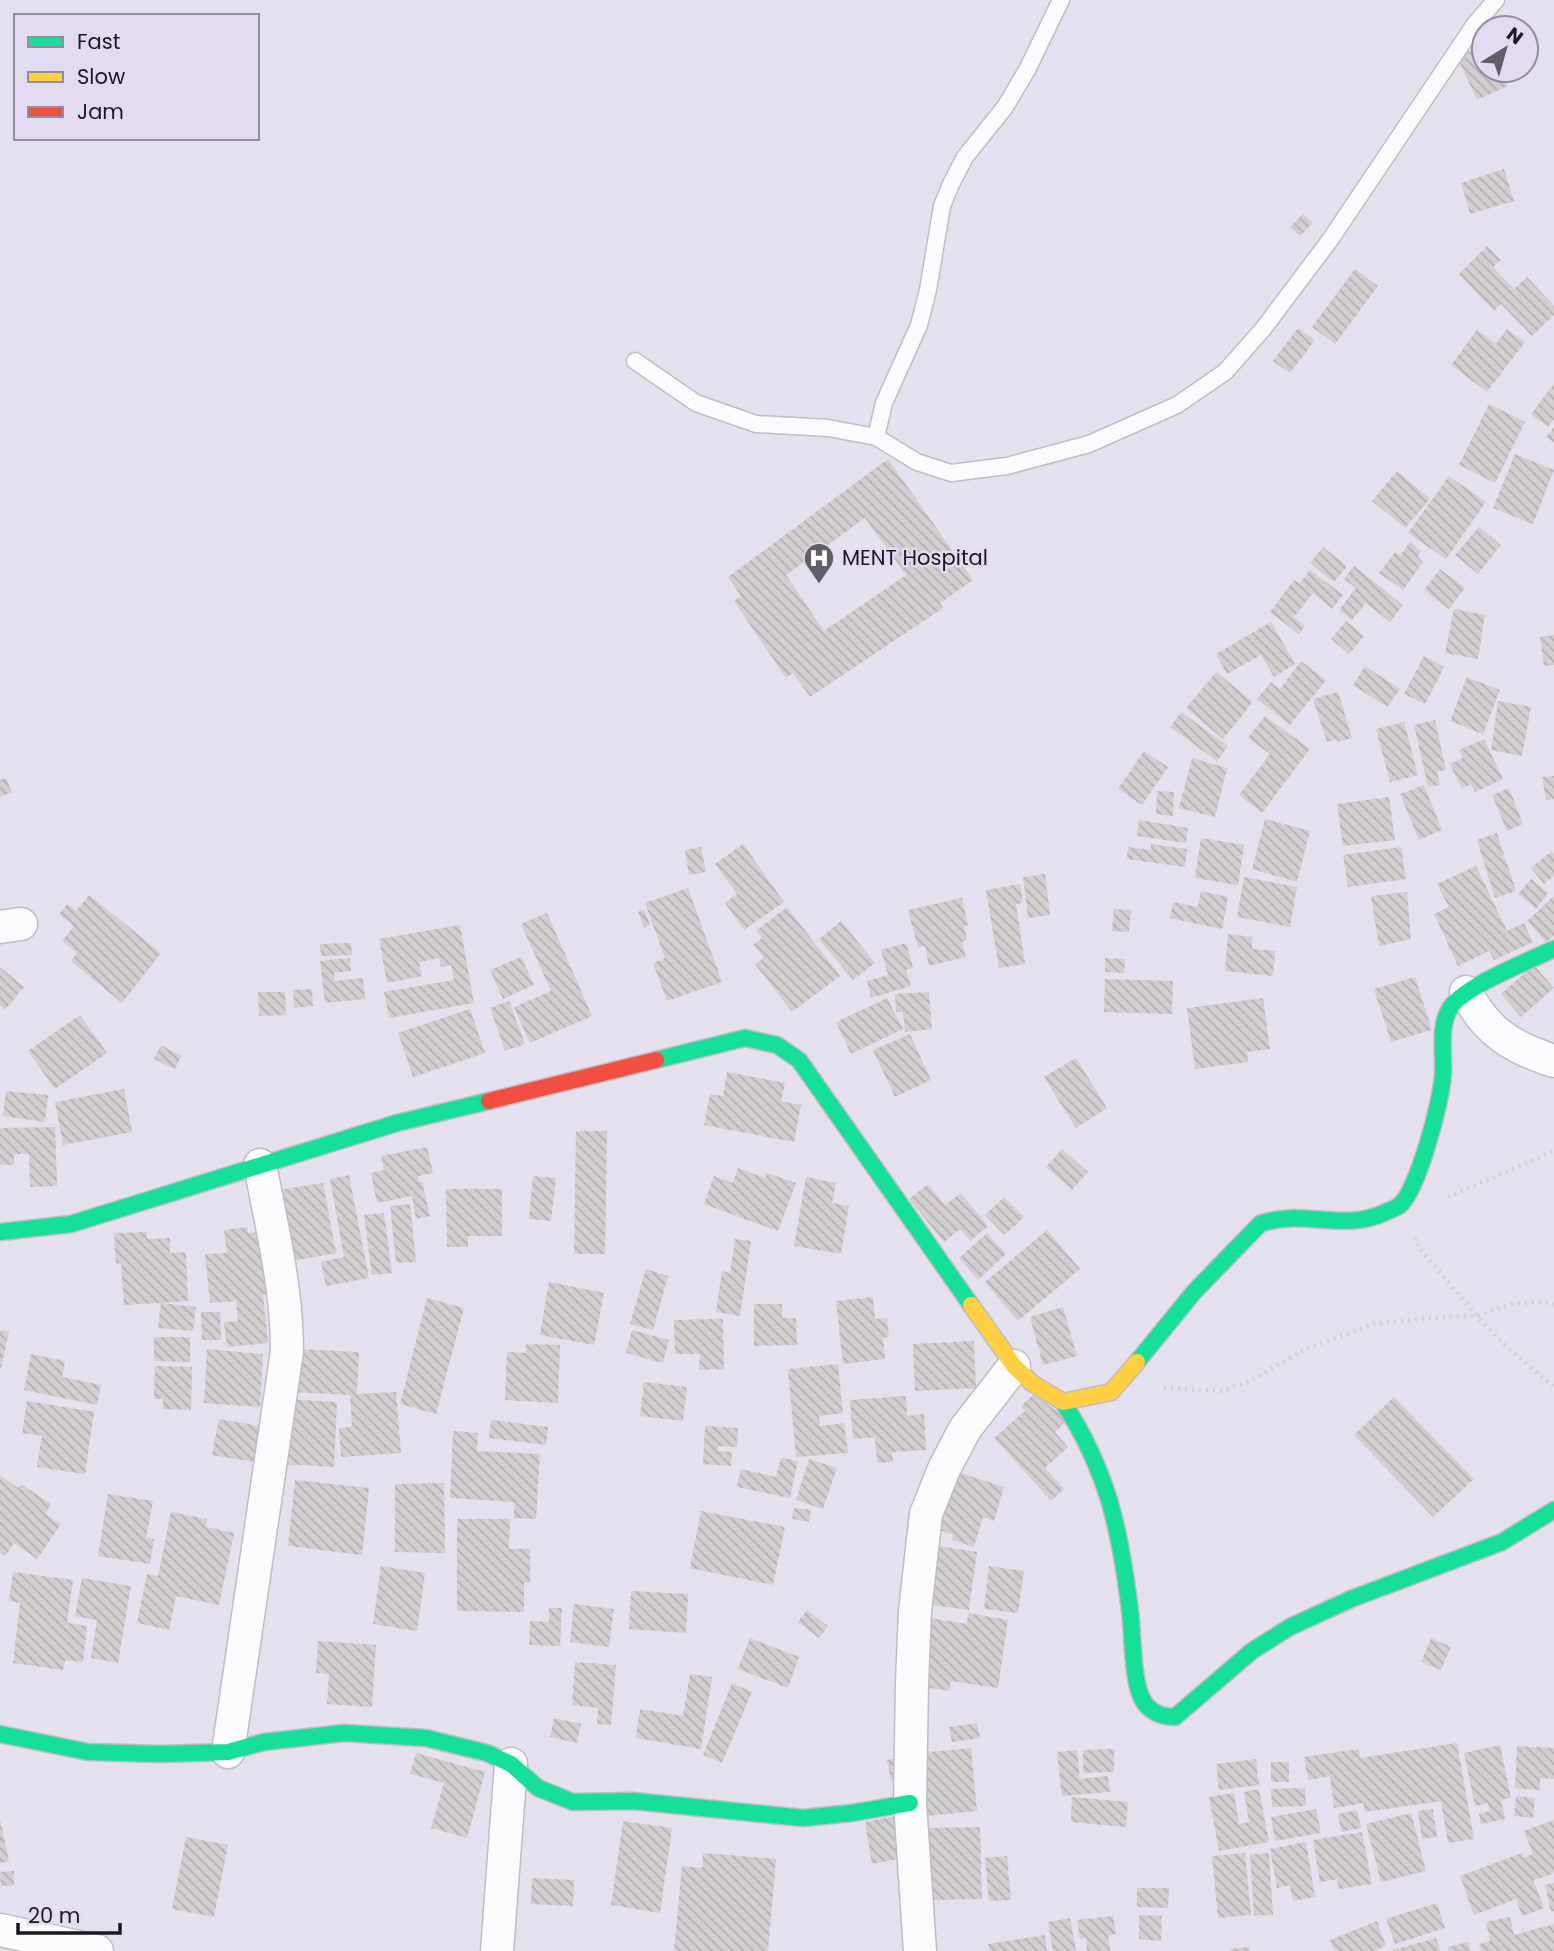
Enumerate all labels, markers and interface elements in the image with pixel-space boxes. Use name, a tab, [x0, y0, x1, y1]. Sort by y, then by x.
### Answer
legend	[14, 14, 259, 140]
north arrow	[1470, 14, 1540, 84]
text: N	[1501, 21, 1529, 51]
text: Fast	[77, 27, 120, 56]
text: Slow	[77, 62, 125, 91]
text: Jam	[77, 97, 124, 126]
hospital icon: MENT Hospital	[802, 541, 836, 585]
place label: MENT Hospital	[842, 543, 988, 572]
scale bar	[18, 1892, 119, 1936]
text: 20 m	[28, 1901, 81, 1930]

